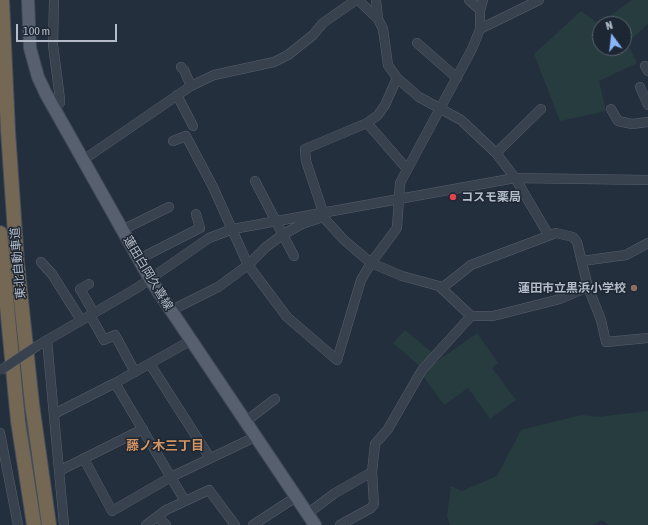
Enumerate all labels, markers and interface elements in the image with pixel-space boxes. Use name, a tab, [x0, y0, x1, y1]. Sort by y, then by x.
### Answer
scale bar	[18, 16, 119, 42]
north arrow	[592, 16, 632, 56]
text: N	[604, 19, 614, 32]
text: 100 m	[23, 24, 50, 38]
place label: コスモ薬局	[461, 190, 521, 204]
marker: コスモ薬局	[448, 192, 458, 202]
street label: 東北自動車道	[8, 227, 28, 299]
street label: 蓮田白岡久喜線	[120, 233, 176, 313]
place label: 蓮田市立黒浜小学校	[518, 281, 626, 295]
marker: 蓮田市立黒浜小学校	[629, 283, 639, 293]
district label: 藤ノ木三丁目	[126, 438, 204, 454]

